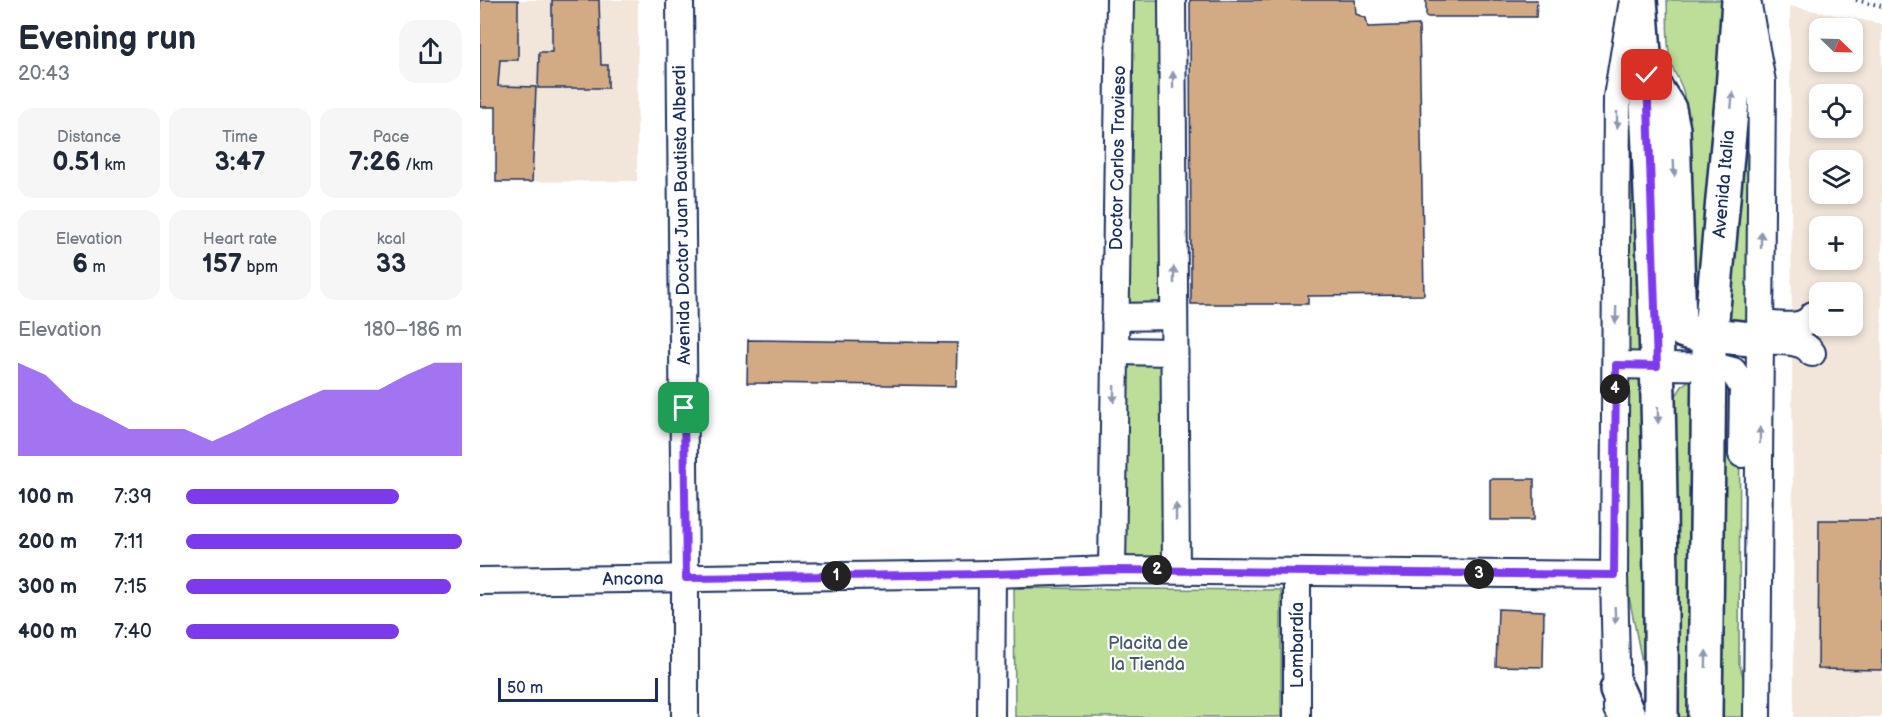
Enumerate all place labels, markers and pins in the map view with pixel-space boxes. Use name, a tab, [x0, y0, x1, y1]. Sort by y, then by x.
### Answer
pin	[1621, 49, 1672, 100]
pin: 4	[1600, 374, 1630, 404]
pin	[658, 382, 709, 433]
pin: 2	[1142, 555, 1172, 585]
pin: 3	[1464, 559, 1494, 589]
pin: 1	[821, 561, 851, 591]

